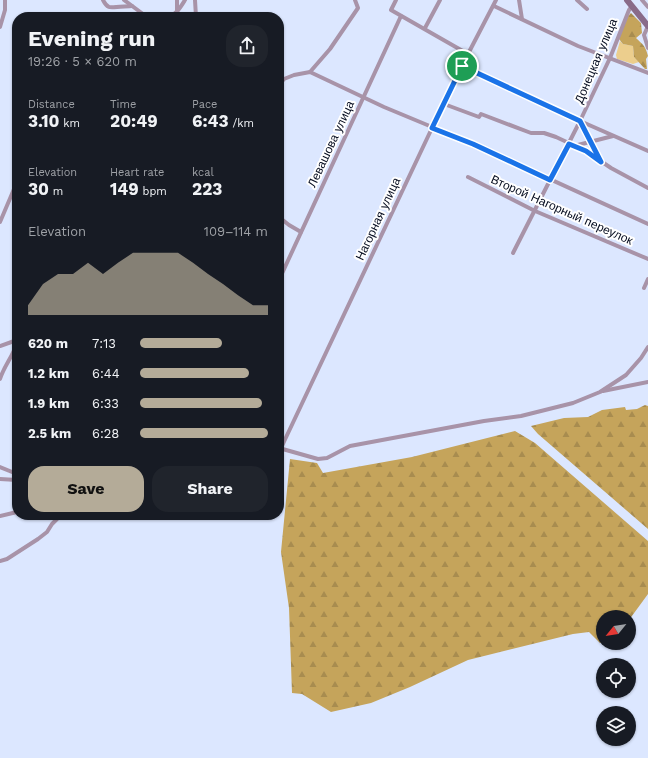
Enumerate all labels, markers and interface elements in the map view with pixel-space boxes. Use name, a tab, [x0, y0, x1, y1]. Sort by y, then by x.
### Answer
street label: Донецкая улица	[572, 16, 620, 106]
button: share	[226, 25, 268, 67]
text: Evening run	[28, 26, 156, 51]
pin	[445, 49, 479, 83]
text: 19:26 · 5 × 620 m	[28, 54, 137, 69]
icon: arrive	[451, 55, 473, 77]
text: Distance	[28, 98, 75, 111]
text: Time	[110, 98, 136, 111]
text: Pace	[192, 98, 217, 111]
street label: Левашова улица	[305, 98, 357, 189]
text: 3.10	[28, 111, 60, 131]
text: 20:49	[110, 111, 158, 131]
text: 6:43	[192, 111, 229, 131]
text: km	[60, 117, 80, 130]
text: /km	[229, 117, 254, 130]
text: Elevation	[28, 166, 77, 179]
text: Heart rate	[110, 166, 164, 179]
text: kcal	[192, 166, 214, 179]
street label: Второй Нагорный переулок	[489, 172, 636, 248]
street label: Нагорная улица	[353, 175, 403, 263]
text: 30	[28, 179, 49, 199]
text: 149	[110, 179, 139, 199]
text: 223	[192, 179, 222, 199]
text: m	[49, 185, 63, 198]
text: bpm	[139, 185, 167, 198]
text: Elevation	[28, 224, 86, 239]
text: 109–114 m	[204, 224, 268, 239]
text: 620 m	[28, 336, 68, 351]
text: 7:13	[92, 336, 116, 351]
text: 1.2 km	[28, 366, 69, 381]
text: 6:44	[92, 366, 120, 381]
text: 1.9 km	[28, 396, 69, 411]
text: 6:33	[92, 396, 119, 411]
text: 2.5 km	[28, 426, 71, 441]
text: 6:28	[92, 426, 119, 441]
button: Save	[28, 466, 144, 512]
button: Share	[152, 466, 268, 512]
north arrow	[596, 610, 636, 650]
map controls	[596, 610, 636, 746]
button: locate	[596, 658, 636, 698]
button: layers	[596, 706, 636, 746]

